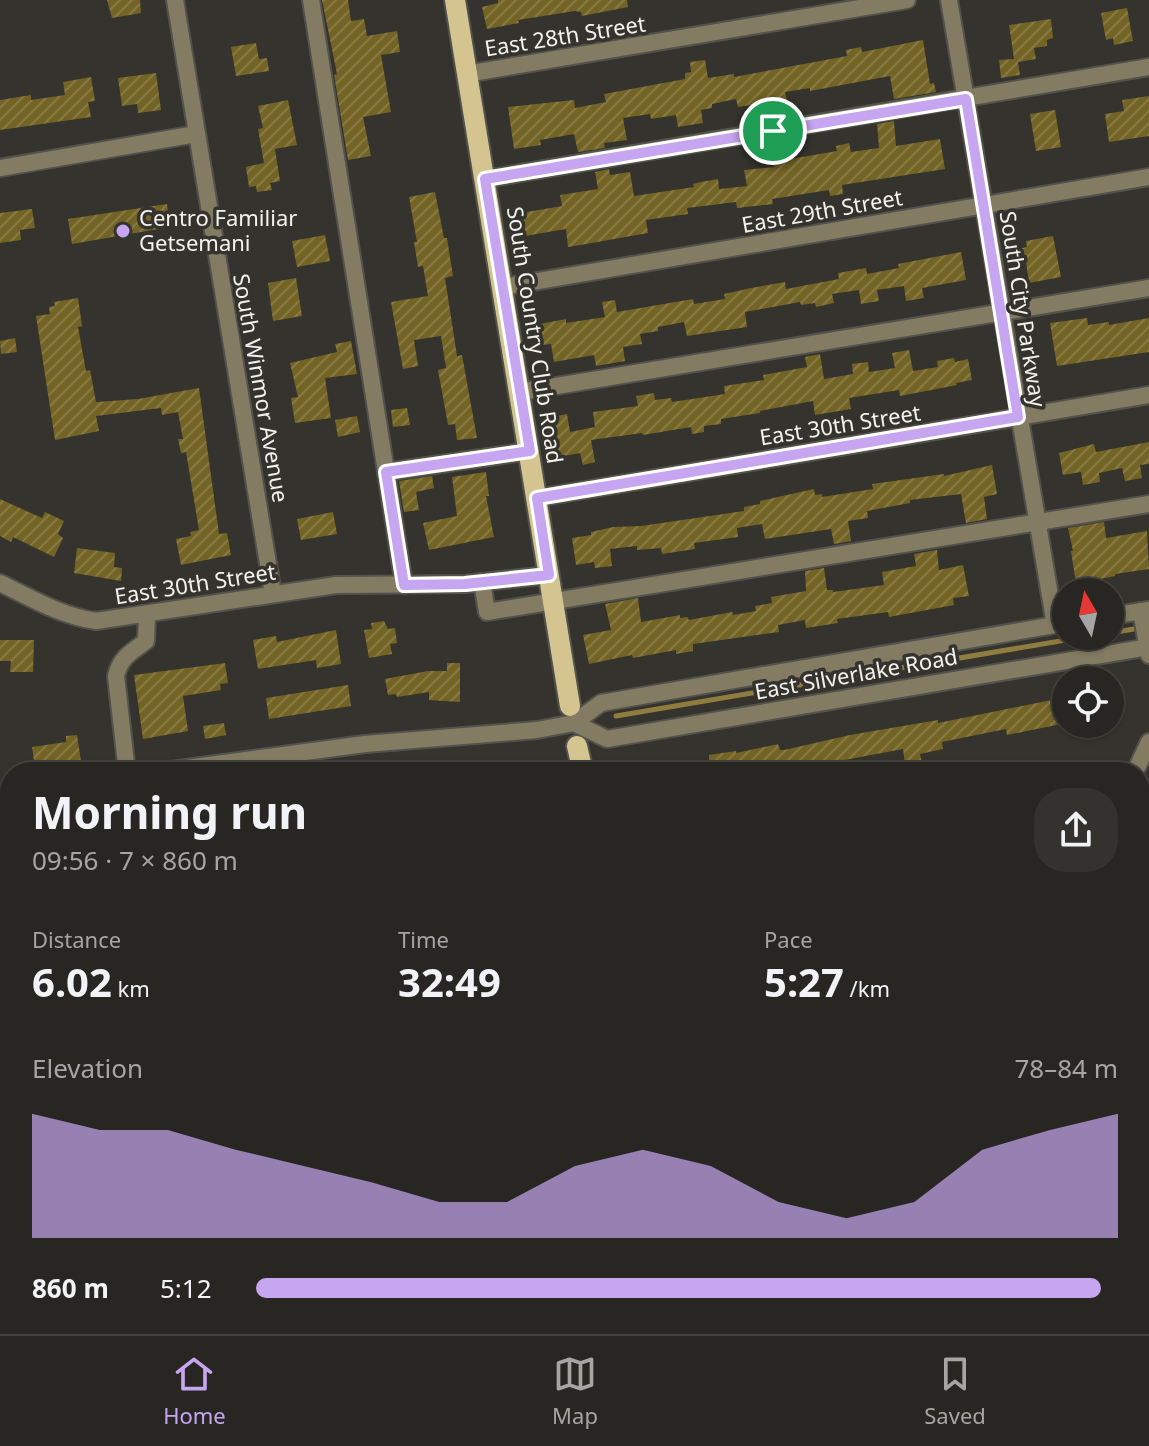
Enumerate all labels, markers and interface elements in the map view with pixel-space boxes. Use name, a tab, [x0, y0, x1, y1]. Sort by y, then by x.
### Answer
street label: East 28th Street	[482, 7, 648, 63]
pin	[739, 97, 807, 165]
icon: arrive	[751, 109, 795, 153]
street label: East 29th Street	[739, 181, 905, 239]
place label: Centro Familiar Getsemani	[139, 202, 297, 257]
street label: South Country Club Road	[501, 204, 571, 466]
street label: South City Parkway	[994, 209, 1054, 410]
marker: Centro Familiar Getsemani	[114, 222, 132, 240]
street label: South Winmor Avenue	[227, 271, 297, 505]
street label: East 30th Street	[757, 396, 923, 452]
street label: East 30th Street	[112, 555, 278, 611]
north arrow	[1052, 578, 1124, 650]
map controls	[1052, 578, 1124, 738]
street label: East Silverlake Road	[752, 640, 960, 706]
button: locate	[1052, 666, 1124, 738]
text: Morning run	[32, 782, 307, 842]
button: share	[1034, 788, 1118, 872]
text: 09:56 · 7 × 860 m	[32, 842, 238, 878]
text: Distance	[32, 924, 121, 954]
text: Time	[398, 924, 449, 954]
text: Pace	[764, 924, 813, 954]
text: 6.02	[32, 954, 112, 1009]
text: 32:49	[398, 954, 501, 1009]
text: 5:27	[764, 954, 844, 1009]
text: km	[112, 973, 150, 1003]
text: /km	[844, 973, 890, 1003]
text: Elevation	[32, 1050, 143, 1086]
text: 78–84 m	[1014, 1050, 1118, 1086]
text: 860 m	[32, 1270, 109, 1306]
text: 5:12	[160, 1270, 212, 1306]
tab: Home	[163, 1352, 226, 1430]
tab: Map	[552, 1352, 598, 1430]
tab: Saved	[924, 1352, 986, 1430]

